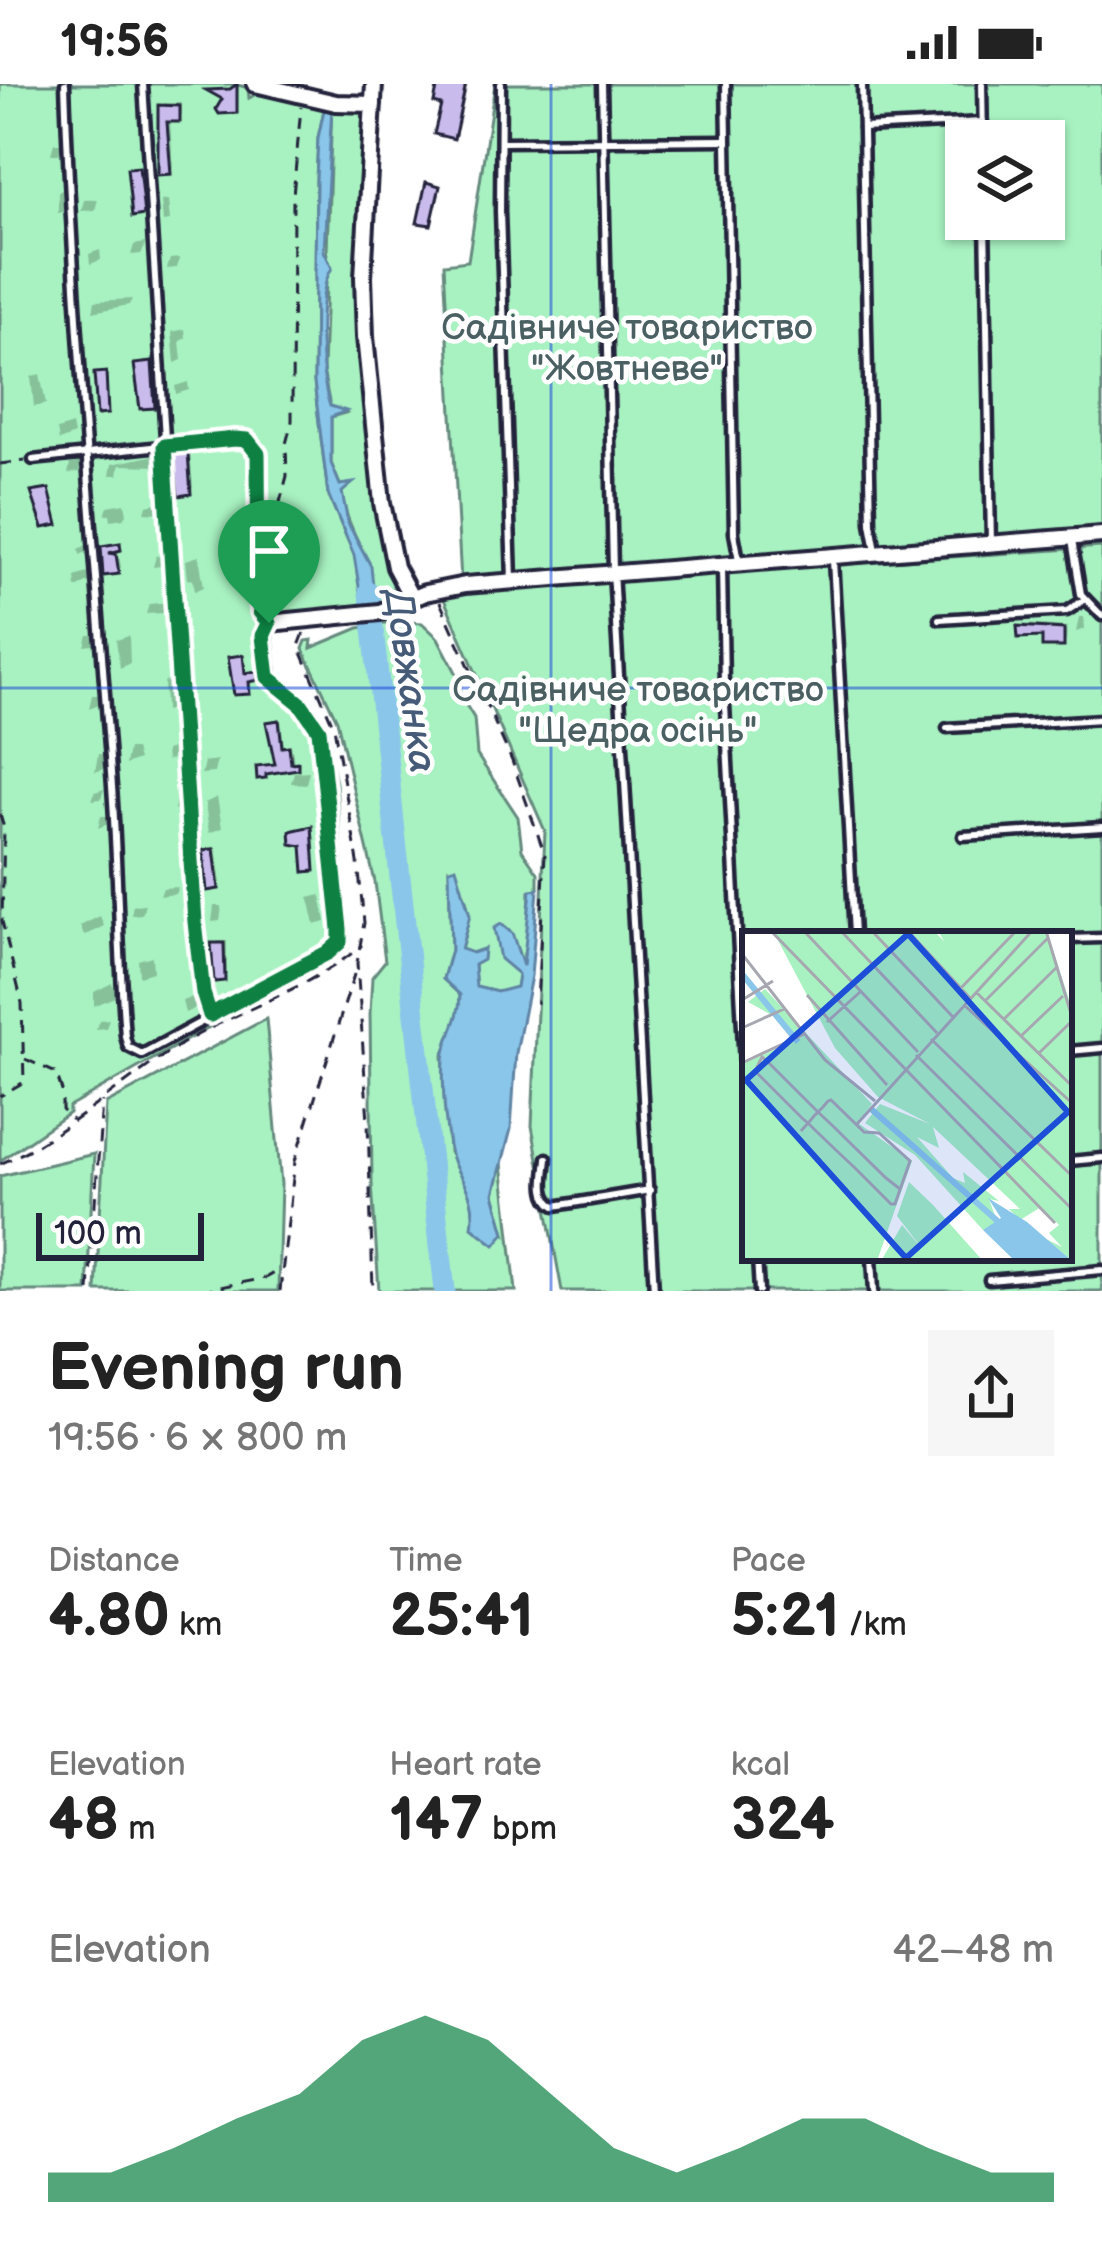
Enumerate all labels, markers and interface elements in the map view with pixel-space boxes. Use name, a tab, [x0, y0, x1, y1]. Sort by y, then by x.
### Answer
text: 19:56	[60, 15, 169, 70]
map controls	[945, 120, 1065, 240]
button: layers	[945, 120, 1065, 240]
park label: Садівниче товариство "Жовтневе"	[441, 307, 813, 391]
pin	[218, 500, 320, 623]
icon: arrive	[236, 518, 302, 584]
water label: Довжанка	[373, 584, 446, 776]
park label: Садівниче товариство "Щедра осінь"	[452, 669, 824, 753]
inset map	[742, 931, 1072, 1261]
scale bar	[36, 1207, 204, 1260]
text: 100 m	[54, 1214, 142, 1254]
text: Evening run	[48, 1330, 404, 1409]
button: share	[928, 1330, 1054, 1456]
text: 19:56 · 6 × 800 m	[48, 1415, 347, 1462]
text: Distance	[48, 1541, 180, 1581]
text: Time	[389, 1541, 462, 1581]
text: Pace	[731, 1541, 806, 1581]
text: 4.80	[48, 1581, 170, 1653]
text: 25:41	[389, 1581, 534, 1653]
text: 5:21	[731, 1581, 840, 1653]
text: km	[170, 1605, 222, 1645]
text: /km	[840, 1605, 907, 1645]
text: Elevation	[48, 1745, 186, 1785]
text: Heart rate	[389, 1745, 542, 1785]
text: kcal	[731, 1745, 790, 1785]
text: 48	[48, 1785, 119, 1857]
text: 147	[389, 1785, 483, 1857]
text: 324	[731, 1785, 835, 1857]
text: m	[119, 1809, 156, 1849]
text: bpm	[483, 1809, 557, 1849]
text: Elevation	[48, 1927, 211, 1974]
text: 42–48 m	[892, 1927, 1054, 1974]

